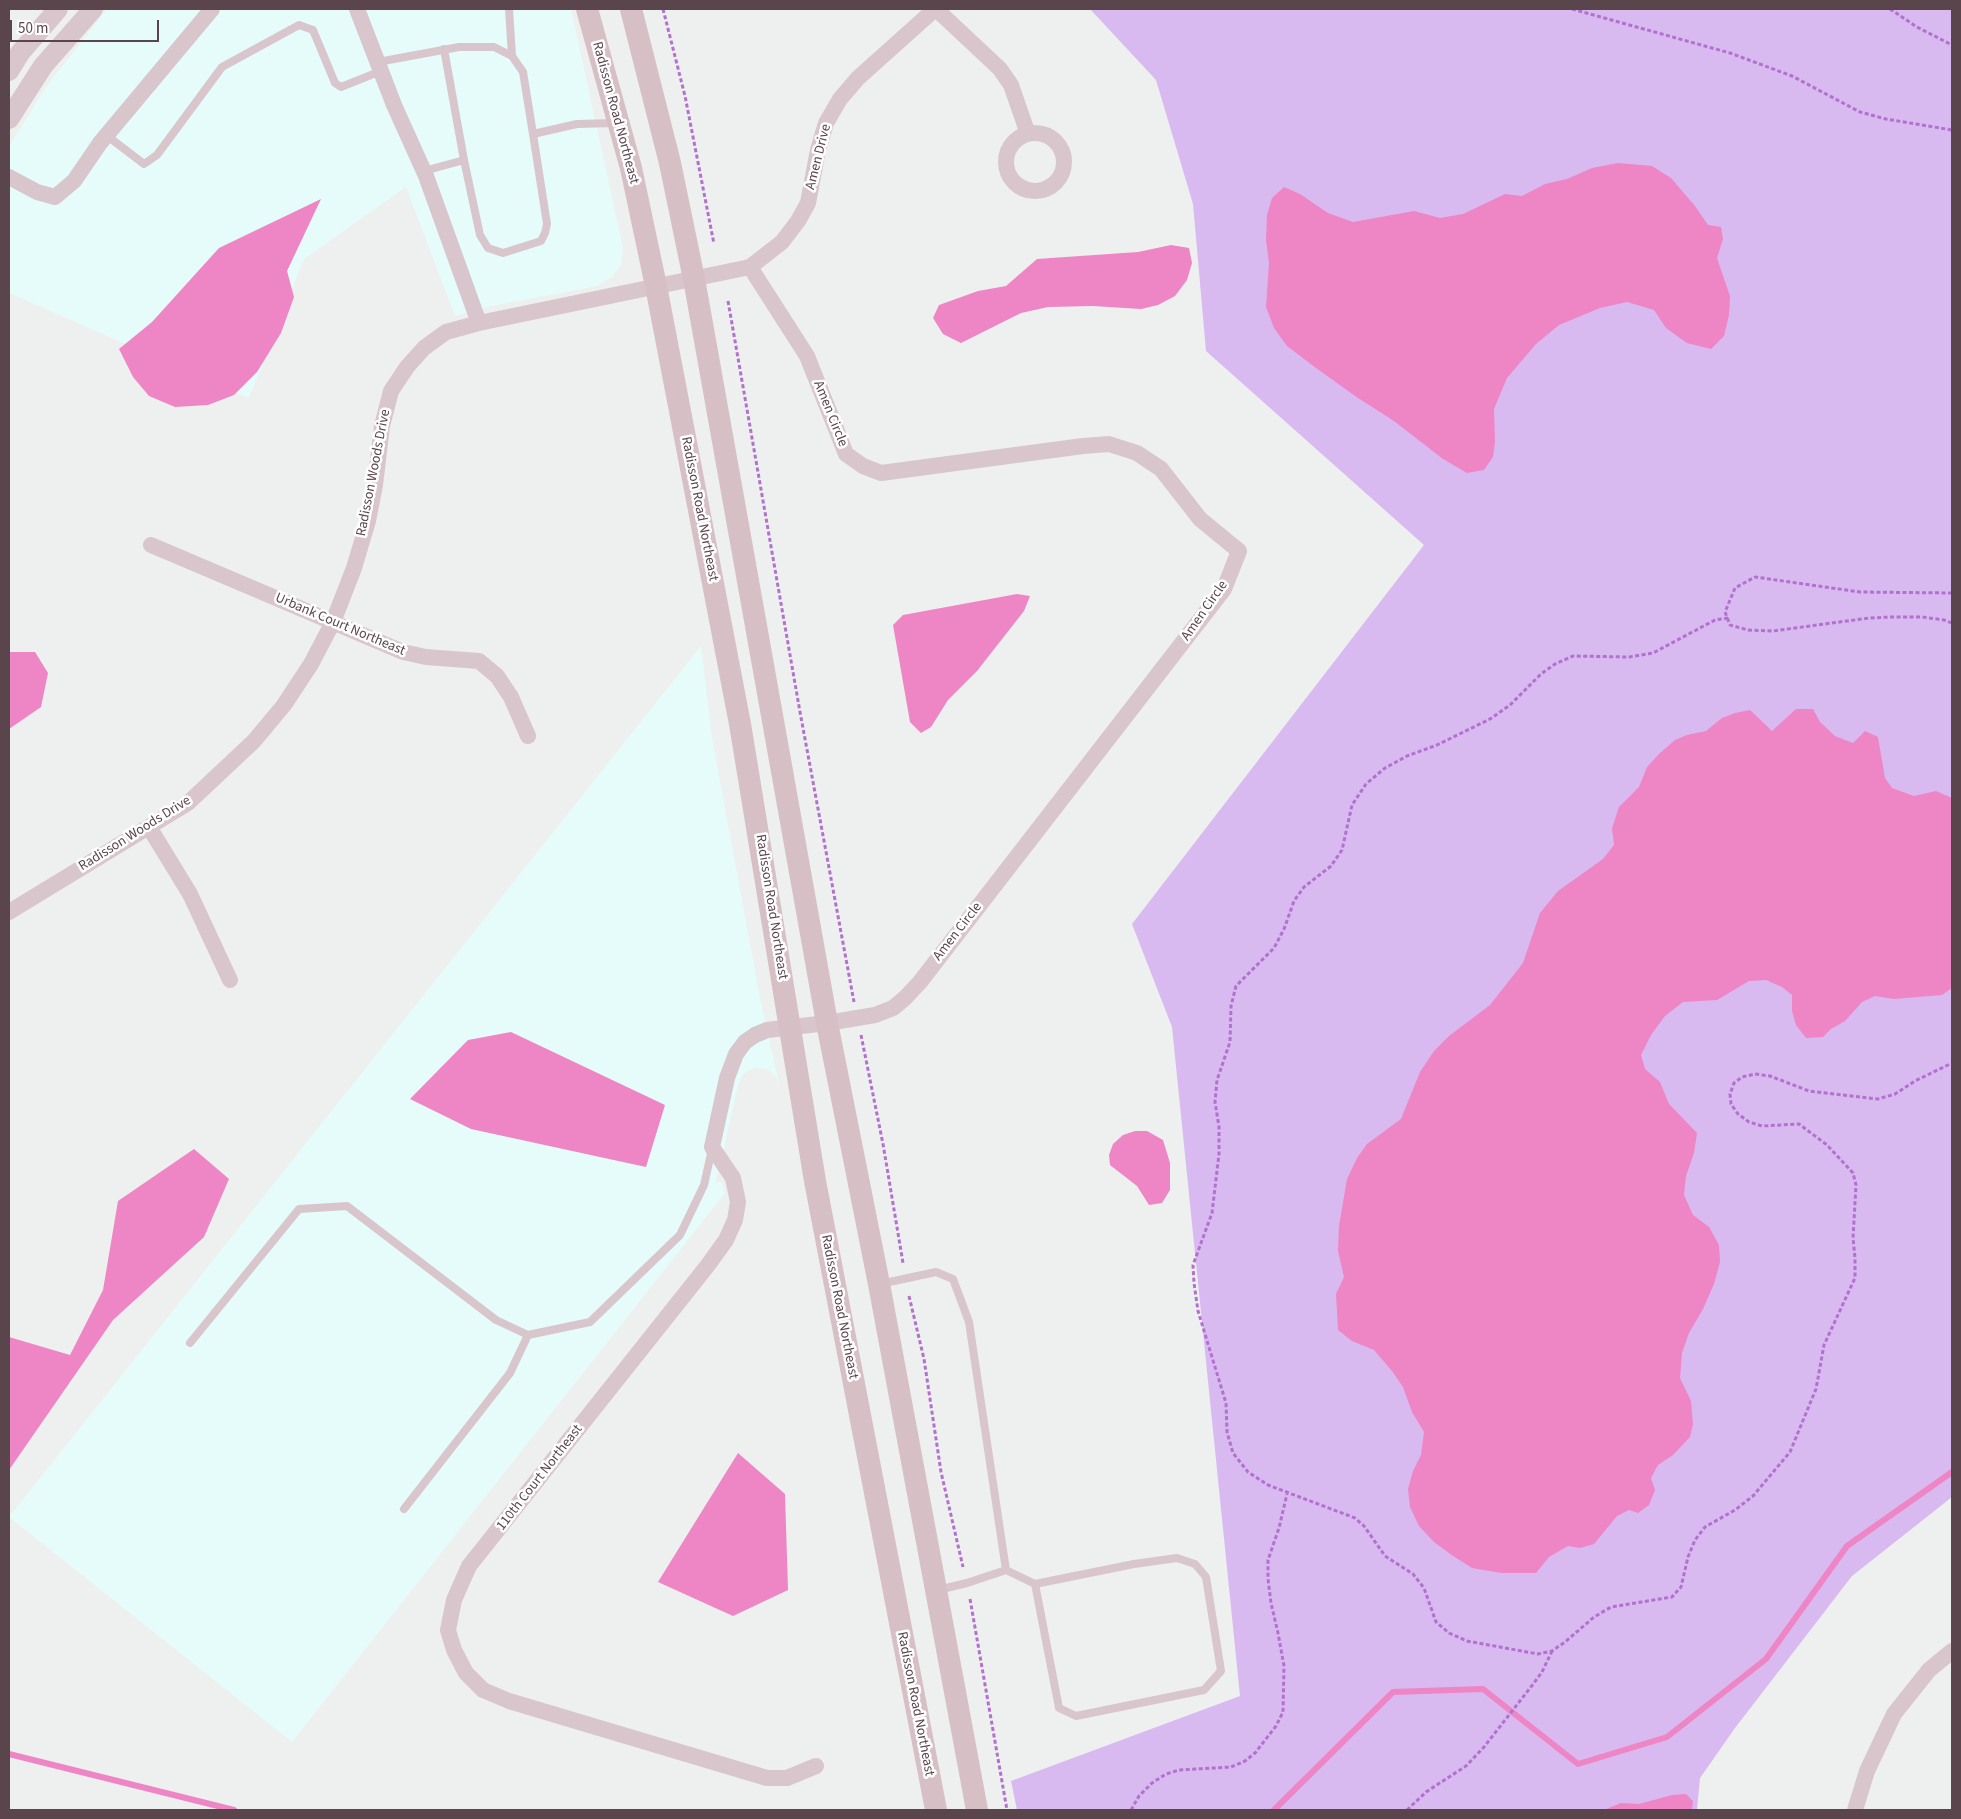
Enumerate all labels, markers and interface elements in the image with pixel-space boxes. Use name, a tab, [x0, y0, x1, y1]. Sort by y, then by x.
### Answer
scale bar	[12, 10, 161, 42]
text: 50 m	[18, 18, 48, 39]
street label: Radisson Road Northeast	[588, 40, 642, 186]
street label: Amen Drive	[803, 122, 835, 192]
street label: Amen Circle	[809, 379, 851, 449]
street label: Radisson Woods Drive	[353, 408, 395, 538]
street label: Radisson Road Northeast	[677, 435, 721, 583]
street label: Amen Circle	[1178, 578, 1232, 644]
street label: Urbank Court Northeast	[273, 590, 407, 660]
street label: Radisson Woods Drive	[76, 793, 194, 875]
street label: Radisson Road Northeast	[751, 833, 791, 981]
street label: Amen Circle	[930, 899, 986, 965]
street label: Radisson Road Northeast	[817, 1233, 861, 1381]
street label: 110th Court Northeast	[493, 1422, 587, 1534]
street label: Radisson Road Northeast	[893, 1630, 937, 1778]

